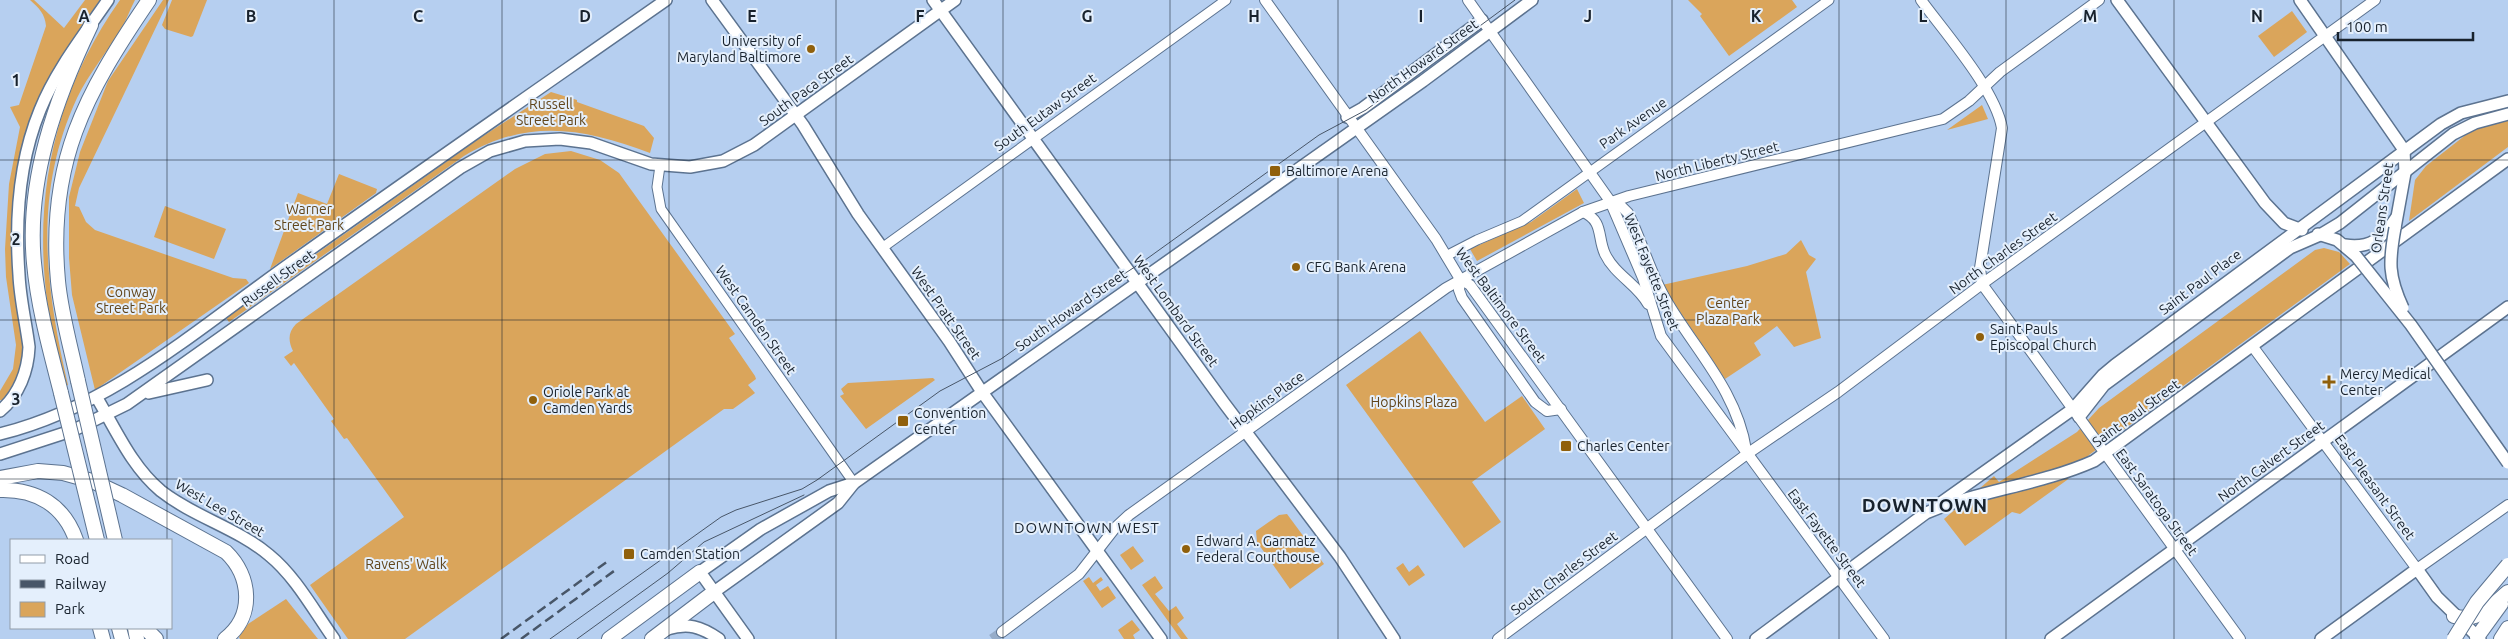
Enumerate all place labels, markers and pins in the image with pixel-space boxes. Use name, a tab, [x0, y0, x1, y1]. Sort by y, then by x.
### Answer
place label: University of Maryland Baltimore	[677, 33, 802, 65]
marker: University of Maryland Baltimore	[805, 43, 817, 55]
place label: Baltimore Arena	[1286, 163, 1388, 179]
marker: Baltimore Arena	[1268, 164, 1282, 178]
place label: CFG Bank Arena	[1306, 259, 1406, 275]
marker: CFG Bank Arena	[1290, 261, 1302, 273]
place label: Saint Pauls Episcopal Church	[1990, 321, 2097, 353]
marker: Saint Pauls Episcopal Church	[1974, 331, 1986, 343]
place label: Mercy Medical Center	[2340, 366, 2431, 398]
marker: Mercy Medical Center	[2322, 375, 2336, 389]
place label: Oriole Park at Camden Yards	[543, 384, 632, 416]
marker: Oriole Park at Camden Yards	[527, 394, 539, 406]
place label: Convention Center	[914, 405, 986, 437]
marker: Convention Center	[896, 414, 910, 428]
place label: Charles Center	[1577, 438, 1670, 454]
marker: Charles Center	[1559, 439, 1573, 453]
place label: Edward A. Garmatz Federal Courthouse	[1196, 533, 1320, 565]
marker: Edward A. Garmatz Federal Courthouse	[1180, 543, 1192, 555]
place label: Camden Station	[640, 546, 740, 562]
marker: Camden Station	[622, 547, 636, 561]

